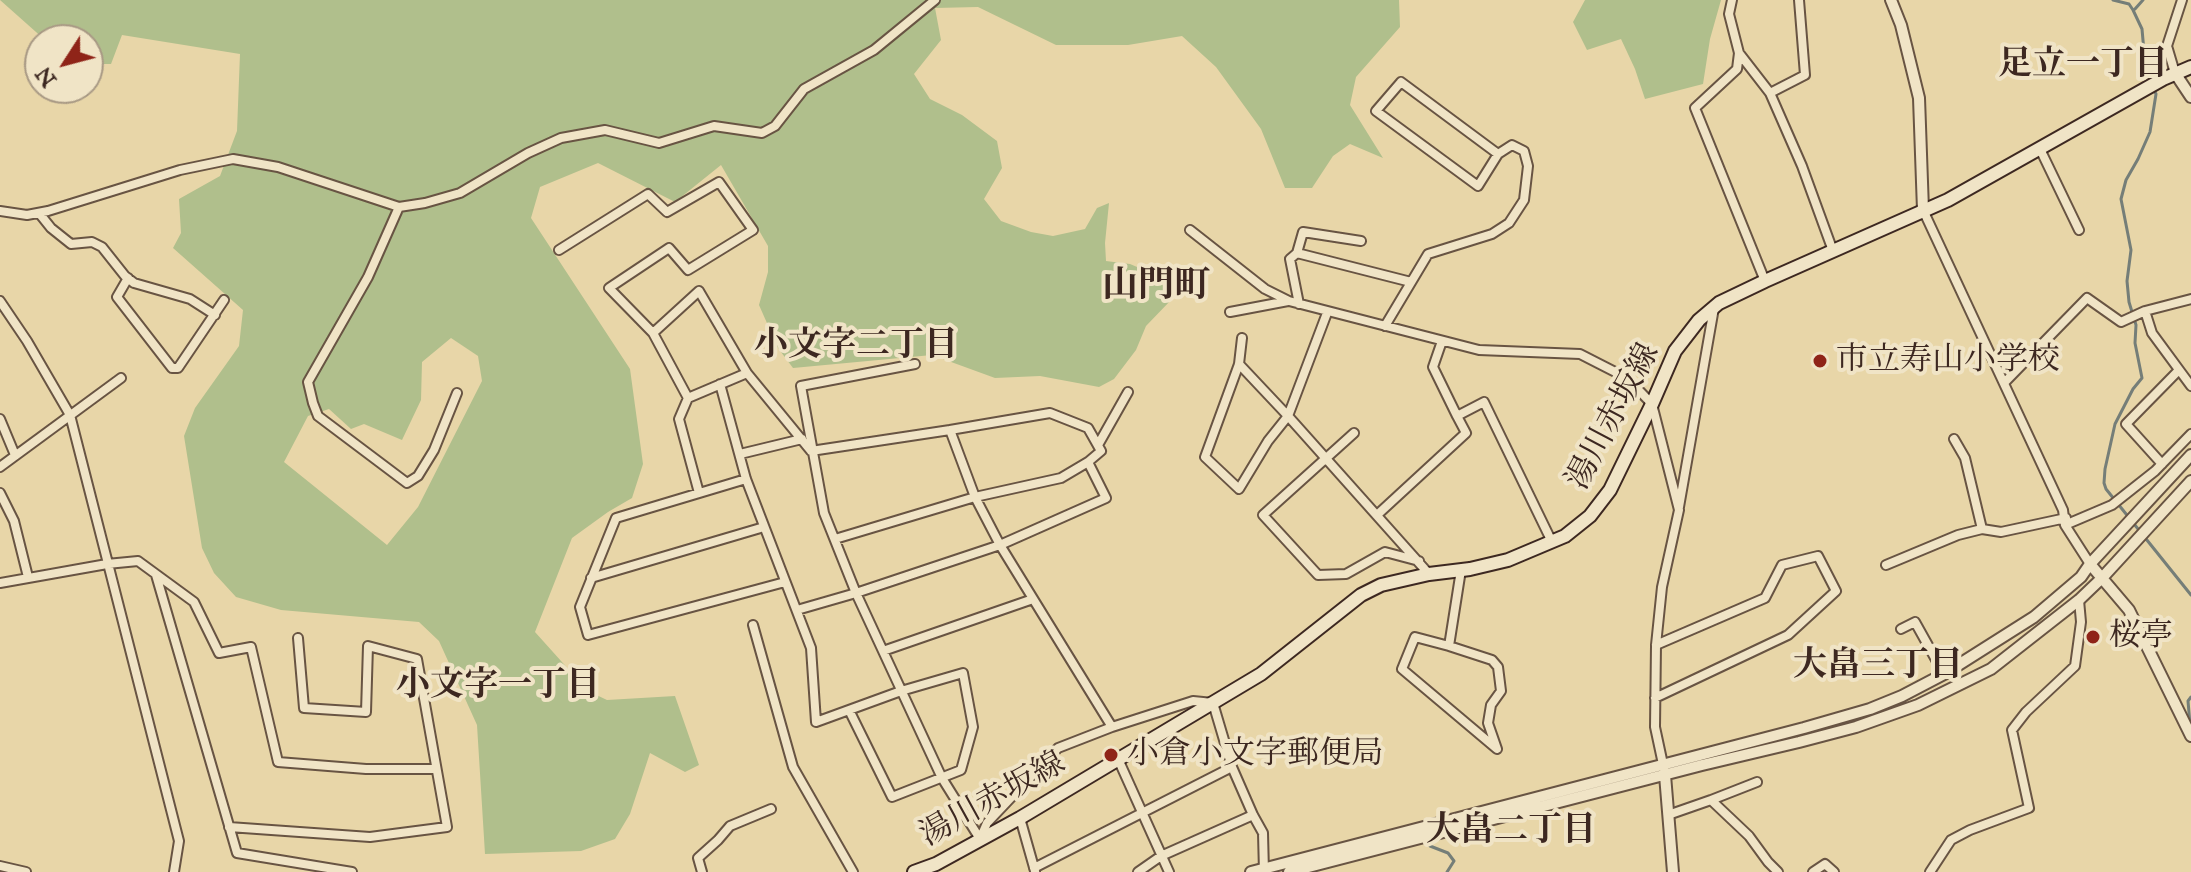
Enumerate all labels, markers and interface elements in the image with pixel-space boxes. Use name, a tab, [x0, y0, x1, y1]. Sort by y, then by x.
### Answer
north arrow	[24, 24, 104, 104]
district label: 足立一丁目	[1998, 46, 2168, 86]
text: N	[29, 62, 62, 93]
district label: 山門町	[1102, 265, 1210, 309]
district label: 小文字二丁目	[754, 327, 958, 367]
street label: 湯川赤坂線	[1559, 337, 1669, 497]
place label: 市立寿山小学校	[1836, 342, 2060, 380]
marker: 市立寿山小学校	[1811, 352, 1829, 370]
place label: 桜亭	[2109, 618, 2173, 656]
marker: 桜亭	[2084, 628, 2102, 646]
district label: 大畠三丁目	[1793, 647, 1963, 687]
district label: 小文字一丁目	[396, 667, 600, 707]
place label: 小倉小文字郵便局	[1127, 736, 1383, 774]
street label: 湯川赤坂線	[914, 744, 1072, 856]
marker: 小倉小文字郵便局	[1102, 746, 1120, 764]
district label: 大畠二丁目	[1426, 812, 1596, 852]

